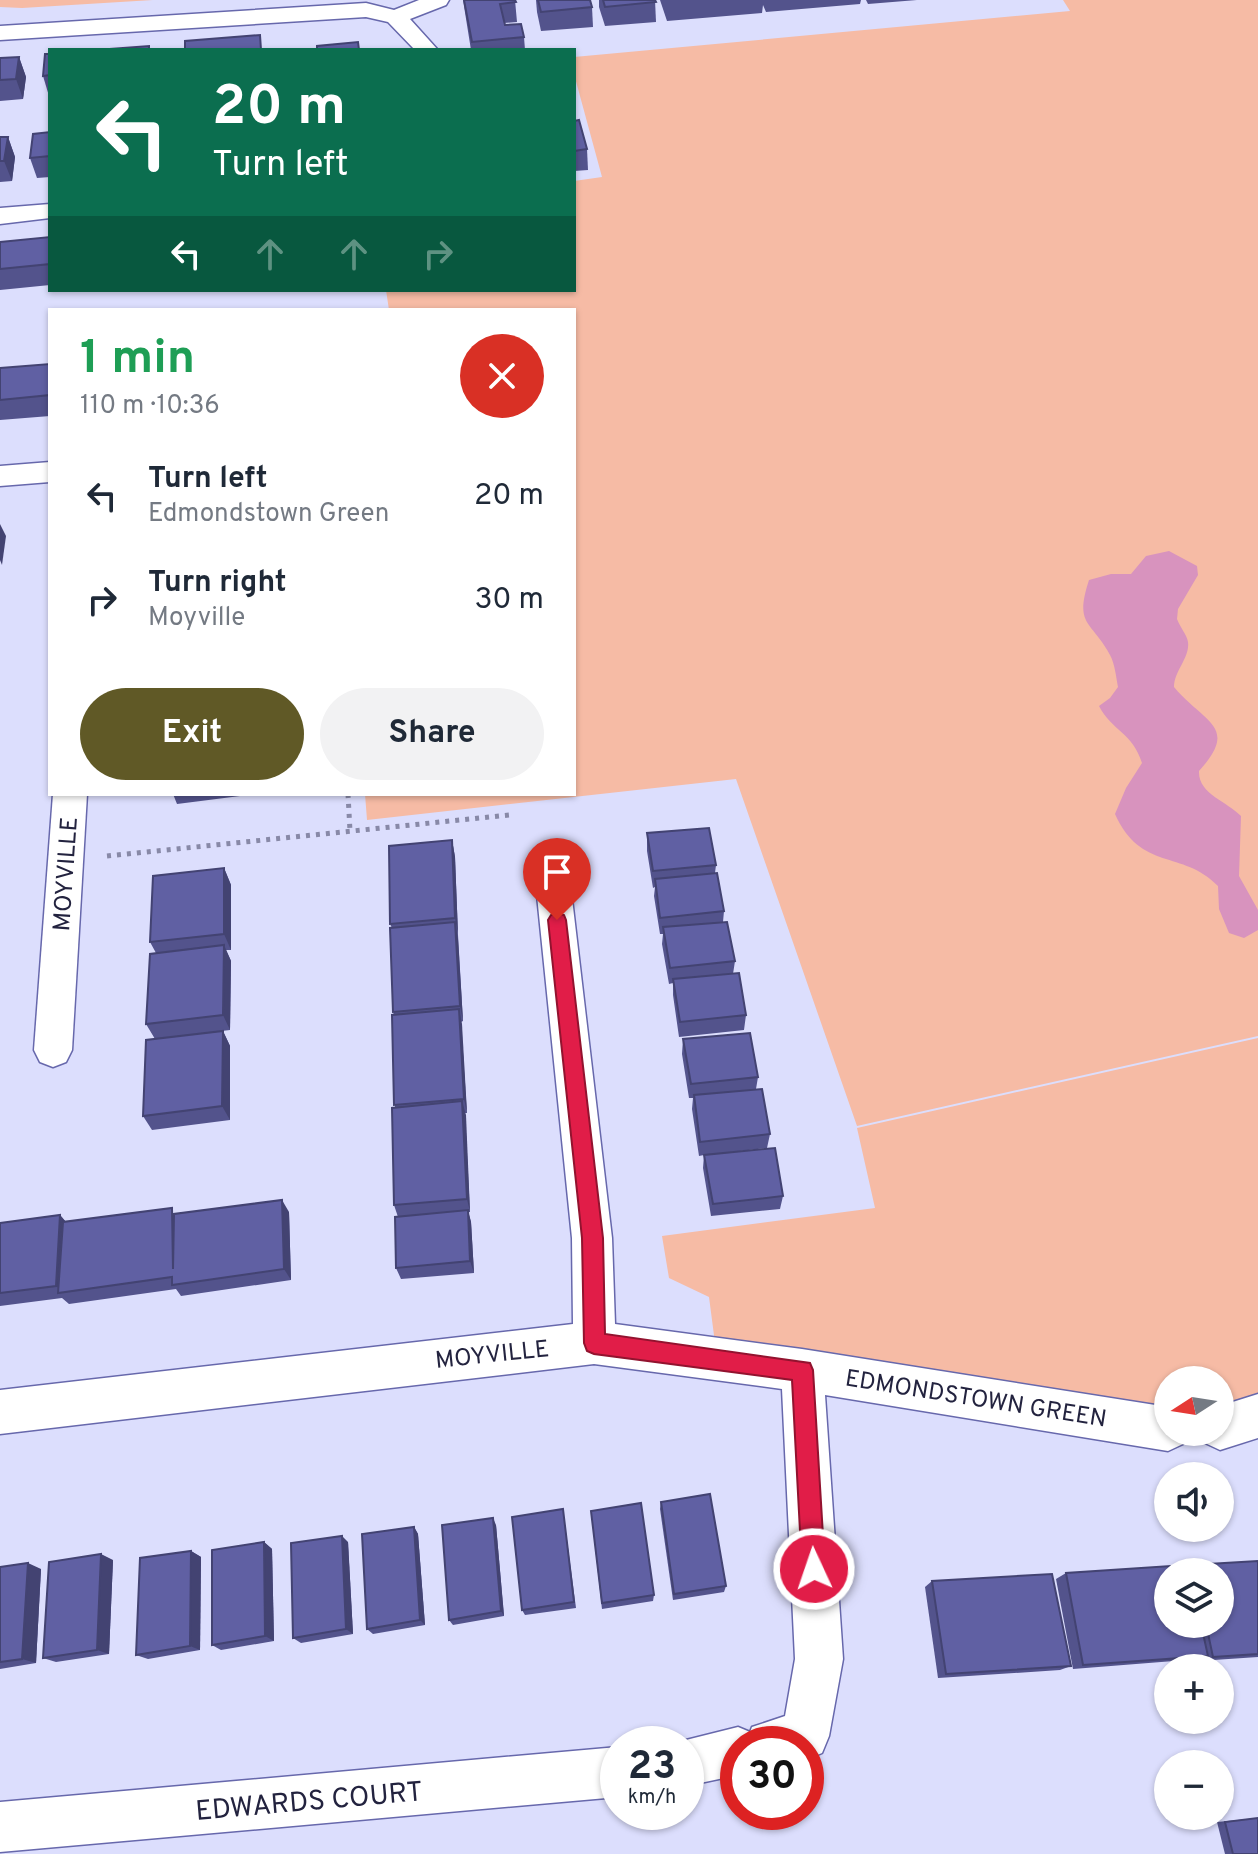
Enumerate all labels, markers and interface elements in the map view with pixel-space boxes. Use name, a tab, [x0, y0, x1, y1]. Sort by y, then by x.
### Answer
text: 20 m	[212, 74, 346, 144]
icon: left	[80, 80, 184, 184]
text: Turn left	[212, 143, 349, 189]
icon: left	[164, 232, 208, 276]
icon: ahead	[248, 232, 292, 276]
icon: ahead	[332, 232, 376, 276]
icon: right	[416, 232, 460, 276]
text: 1 min	[80, 330, 195, 390]
button: close	[460, 334, 544, 418]
text: 110 m · 10:36	[80, 390, 220, 423]
text: Turn left	[148, 461, 268, 498]
icon: left	[80, 474, 124, 518]
text: 20 m	[474, 478, 544, 515]
text: Edmondstown Green	[148, 498, 390, 531]
text: Turn right	[148, 565, 286, 602]
icon: right	[80, 578, 124, 622]
text: 30 m	[475, 582, 544, 619]
text: Moyville	[148, 602, 245, 635]
button: Exit	[80, 688, 304, 780]
button: Share	[320, 688, 544, 780]
street label: MOYVILLE	[48, 816, 86, 932]
pin	[523, 838, 591, 920]
icon: arrive	[535, 850, 579, 894]
street label: MOYVILLE	[434, 1335, 551, 1377]
street label: EDMONDSTOWN GREEN	[843, 1364, 1109, 1435]
north arrow	[1154, 1366, 1234, 1446]
map controls	[1154, 1366, 1234, 1830]
button: sound	[1154, 1462, 1234, 1542]
position arrow	[772, 1527, 856, 1611]
button: layers	[1154, 1558, 1234, 1638]
button: +	[1154, 1654, 1234, 1734]
speed limit sign: 30	[720, 1726, 824, 1830]
text: 23	[628, 1743, 676, 1793]
button: −	[1154, 1750, 1234, 1830]
street label: EDWARDS COURT	[194, 1775, 425, 1831]
text: km/h	[628, 1785, 676, 1811]

